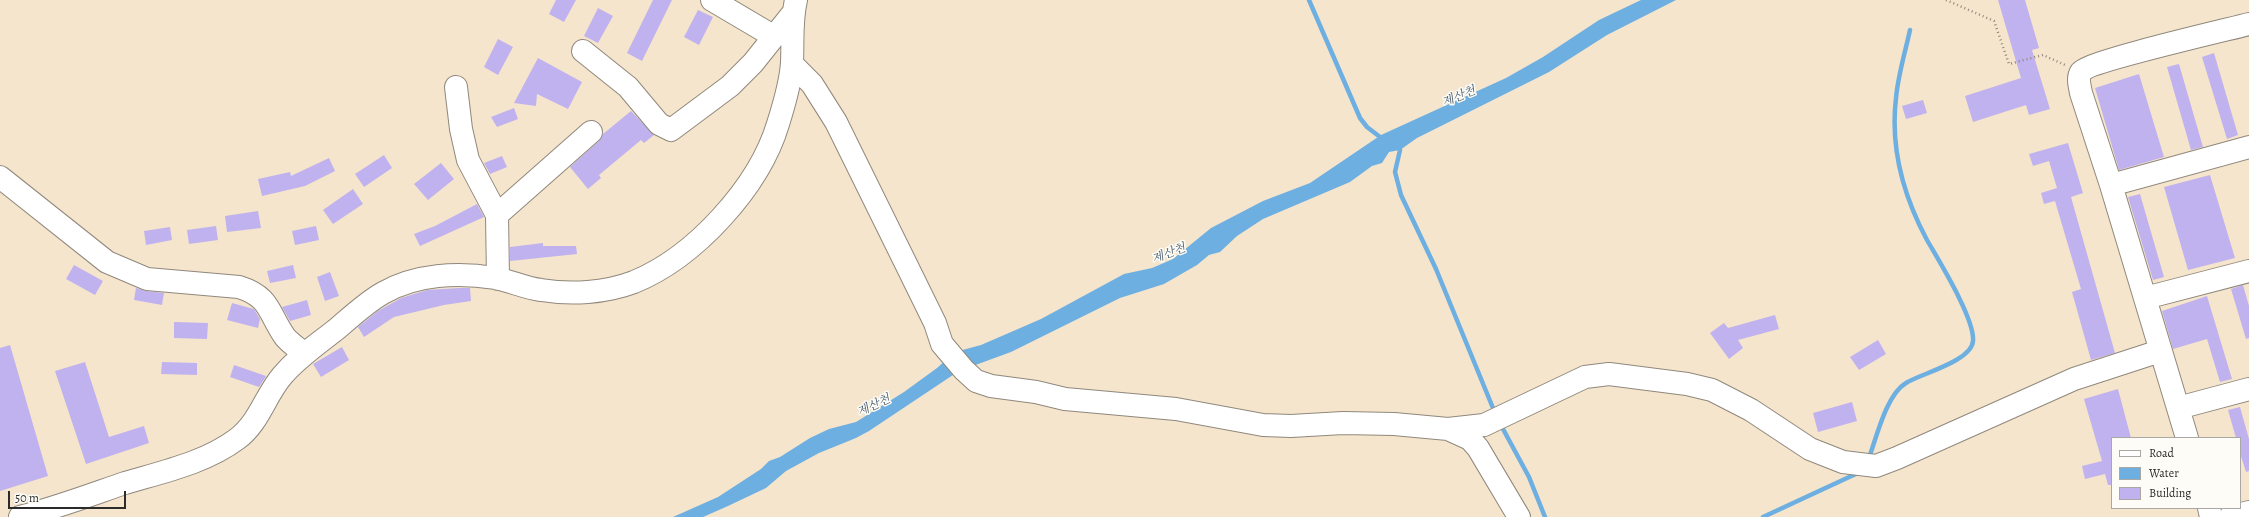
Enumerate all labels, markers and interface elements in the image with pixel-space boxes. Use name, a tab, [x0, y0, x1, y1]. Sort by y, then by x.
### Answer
water label: 제산천	[1440, 84, 1478, 110]
water label: 제산천	[1150, 241, 1188, 267]
water label: 제산천	[855, 392, 893, 420]
legend	[2111, 437, 2241, 509]
text: Road	[2149, 445, 2174, 461]
text: Water	[2149, 465, 2179, 481]
scale bar	[10, 483, 128, 509]
text: Building	[2149, 485, 2191, 501]
text: 50 m	[15, 490, 39, 506]

